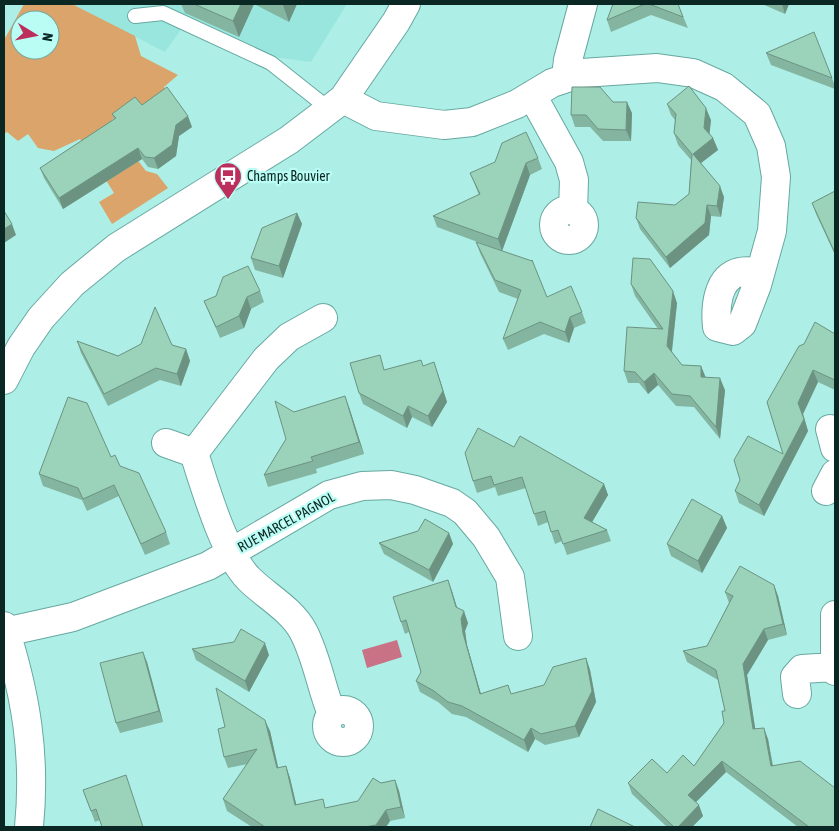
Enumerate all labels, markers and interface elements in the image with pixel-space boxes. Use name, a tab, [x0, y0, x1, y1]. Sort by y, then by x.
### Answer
north arrow	[10, 10, 60, 60]
text: N	[39, 32, 56, 43]
bus stop icon: Champs Bouvier	[213, 161, 243, 200]
place label: Champs Bouvier	[247, 168, 330, 184]
street label: RUE MARCEL PAGNOL	[235, 488, 338, 555]

